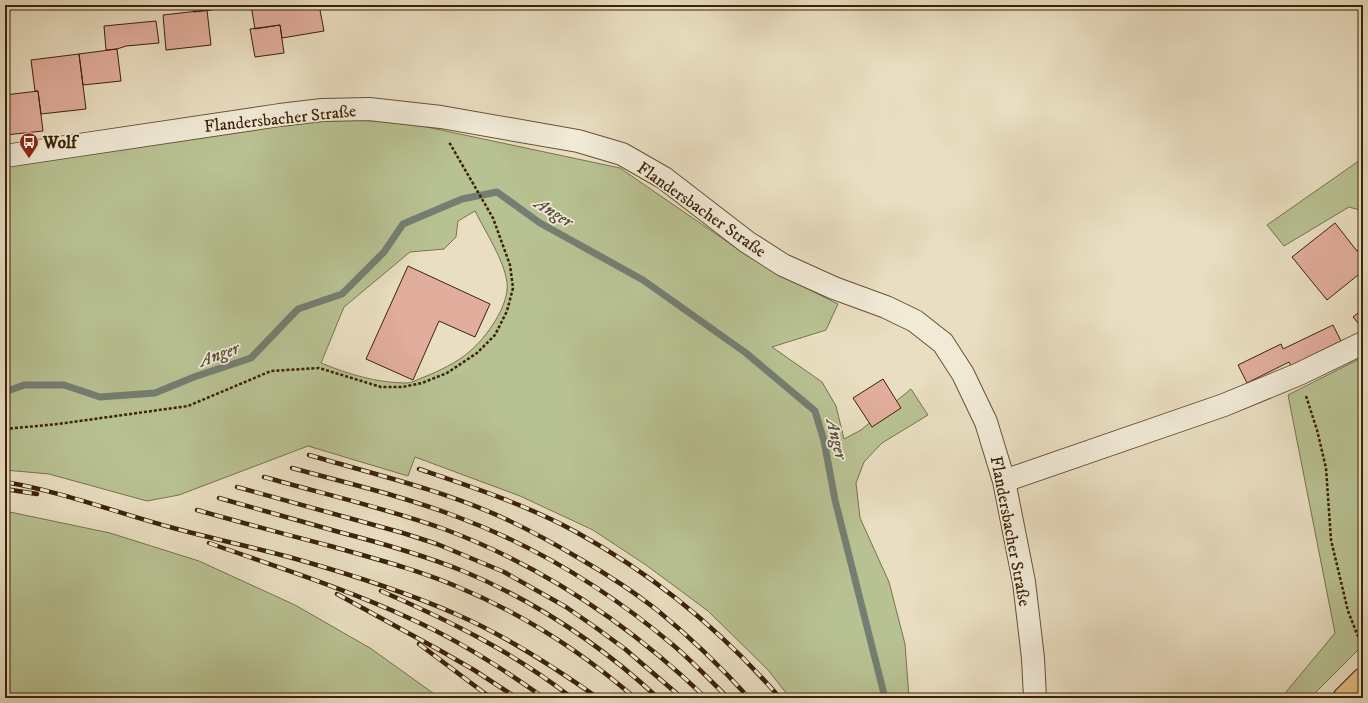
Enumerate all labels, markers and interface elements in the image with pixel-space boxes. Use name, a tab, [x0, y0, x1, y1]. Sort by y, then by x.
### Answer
street label: Flandersbacher Straße	[203, 100, 357, 138]
bus stop icon: Wolf	[18, 131, 40, 159]
place label: Wolf	[42, 132, 80, 154]
street label: Flandersbacher Straße	[633, 157, 770, 263]
water label: Anger	[529, 192, 578, 234]
water label: Anger	[194, 337, 244, 373]
water label: Anger	[820, 415, 852, 463]
street label: Flandersbacher Straße	[985, 454, 1035, 608]

